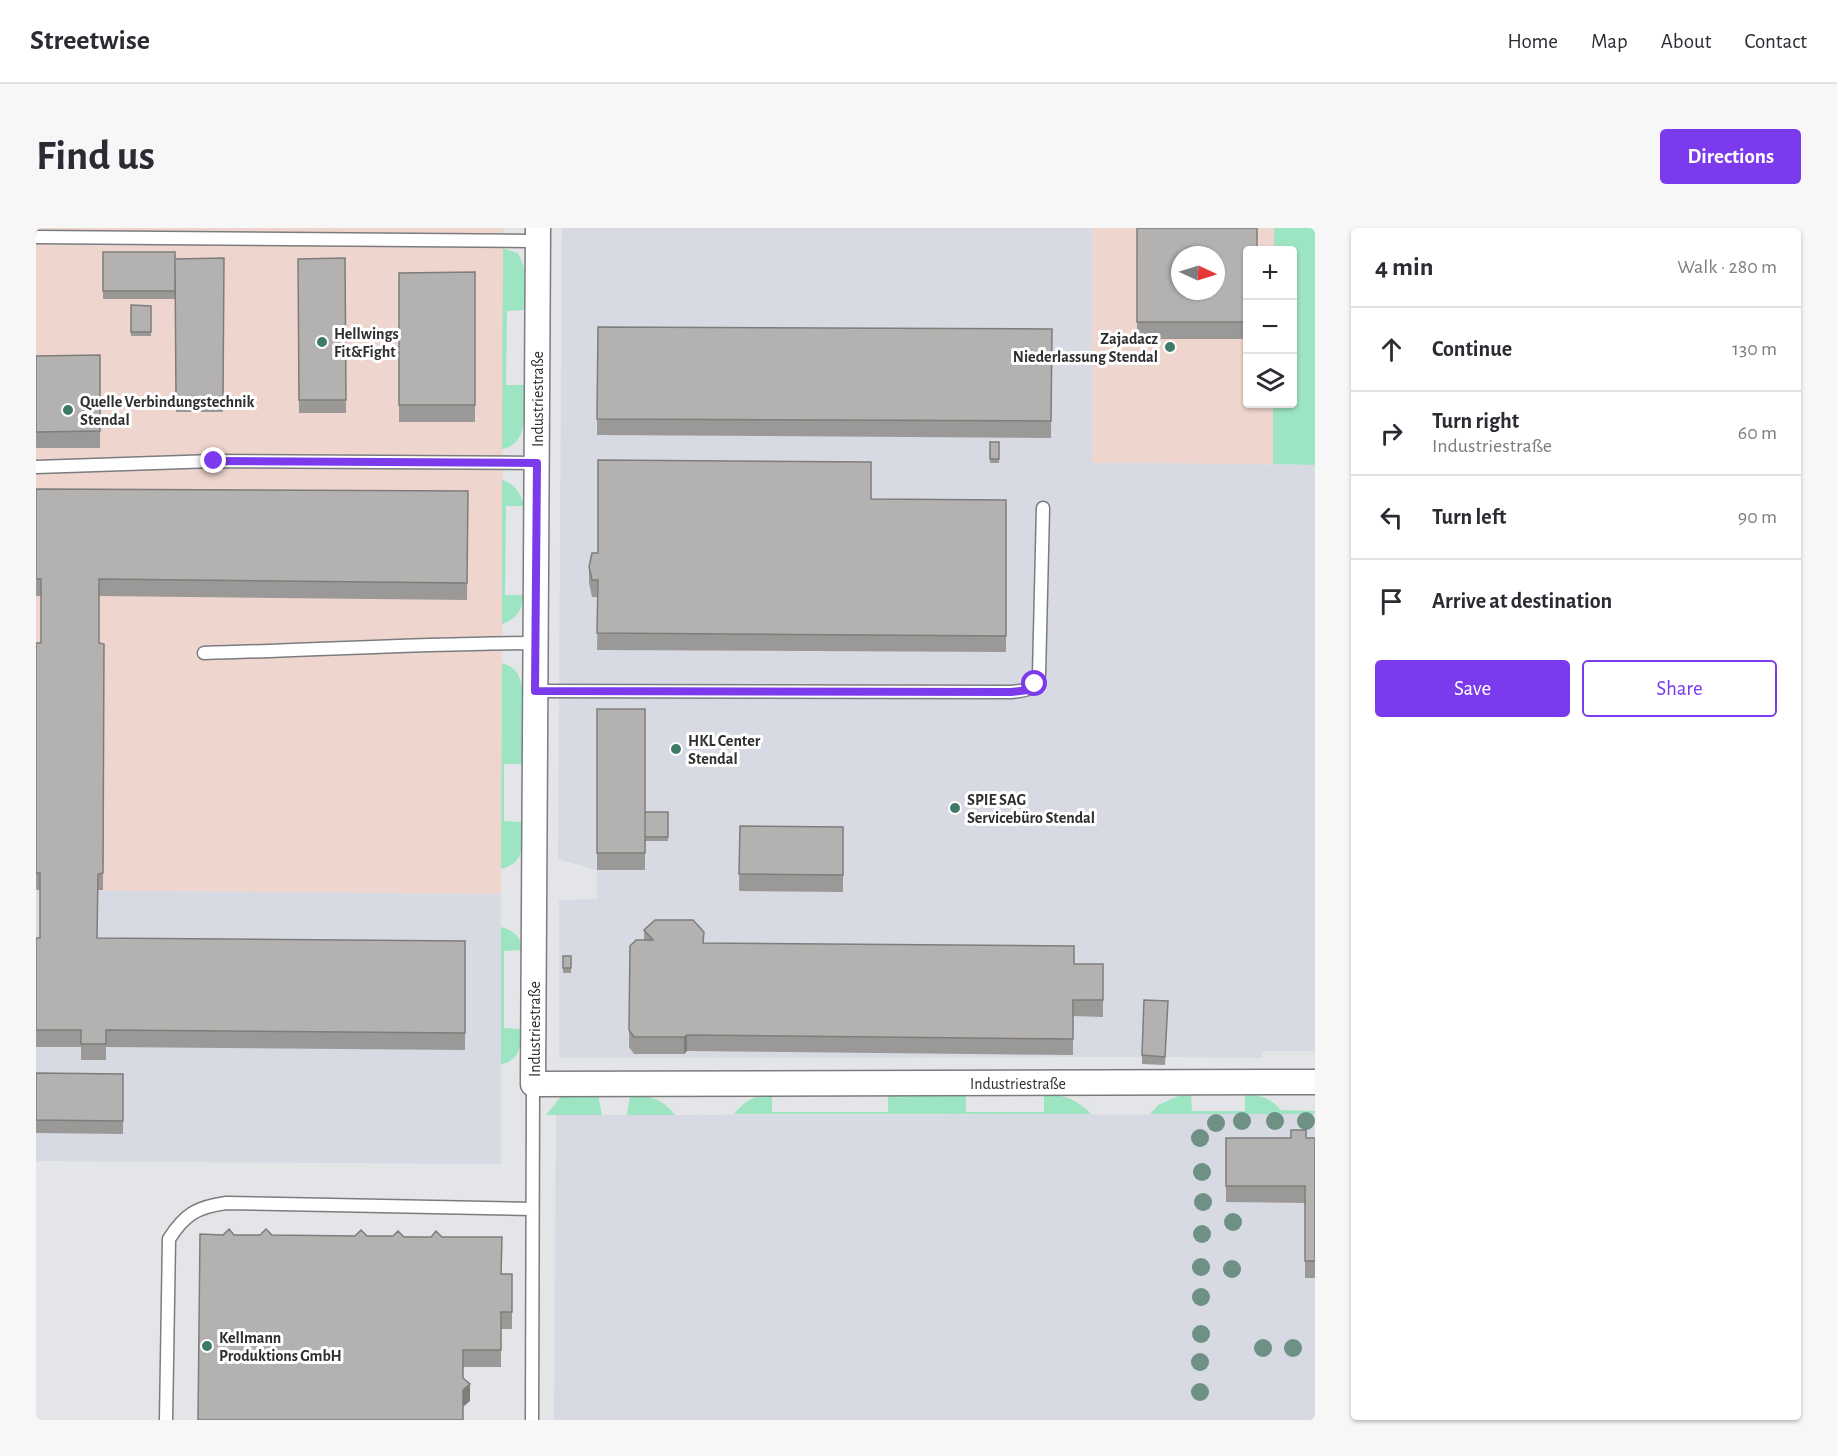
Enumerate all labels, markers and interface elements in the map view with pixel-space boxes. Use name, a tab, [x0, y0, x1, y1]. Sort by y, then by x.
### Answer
text: Streetwise	[30, 27, 150, 55]
text: Home	[1507, 31, 1558, 52]
text: Map	[1591, 31, 1628, 52]
text: About	[1661, 31, 1711, 52]
text: Contact	[1744, 31, 1807, 52]
button: Directions	[1660, 129, 1801, 184]
text: Find us	[36, 135, 155, 177]
north arrow	[1171, 246, 1225, 300]
map controls	[1243, 246, 1297, 408]
button: +	[1243, 246, 1297, 300]
text: 4 min	[1375, 254, 1434, 280]
text: Walk · 280 m	[1677, 257, 1777, 277]
button: −	[1243, 300, 1297, 354]
place label: Hellwings Fit&Fight	[334, 326, 399, 360]
place label: Zajadacz Niederlassung Stendal	[1013, 331, 1158, 365]
icon: ahead	[1375, 333, 1408, 366]
marker: Hellwings Fit&Fight	[315, 335, 329, 349]
text: Continue	[1432, 338, 1512, 360]
text: 130 m	[1732, 339, 1777, 359]
marker: Zajadacz Niederlassung Stendal	[1163, 340, 1177, 354]
street label: Industriestraße	[530, 351, 546, 447]
button: layers	[1243, 354, 1297, 408]
place label: Quelle Verbindungstechnik Stendal	[80, 394, 255, 428]
marker: Quelle Verbindungstechnik Stendal	[61, 403, 75, 417]
text: Turn right	[1432, 410, 1519, 432]
icon: right	[1375, 417, 1408, 450]
text: 60 m	[1738, 423, 1777, 443]
text: Industriestraße	[1432, 436, 1552, 456]
route end	[200, 447, 226, 473]
icon: left	[1375, 501, 1408, 534]
text: Turn left	[1432, 506, 1506, 528]
text: 90 m	[1738, 507, 1777, 527]
icon: arrive	[1375, 585, 1408, 618]
text: Arrive at destination	[1432, 590, 1612, 612]
button: Save	[1375, 660, 1570, 717]
button: Share	[1582, 660, 1777, 717]
route start	[1021, 670, 1047, 696]
place label: HKL Center Stendal	[688, 733, 761, 767]
marker: HKL Center Stendal	[669, 742, 683, 756]
place label: SPIE SAG Servicebüro Stendal	[967, 792, 1095, 826]
marker: SPIE SAG Servicebüro Stendal	[948, 801, 962, 815]
street label: Industriestraße	[527, 981, 543, 1077]
street label: Industriestraße	[970, 1076, 1066, 1092]
place label: Kellmann Produktions GmbH	[219, 1330, 342, 1364]
marker: Kellmann Produktions GmbH	[200, 1339, 214, 1353]

